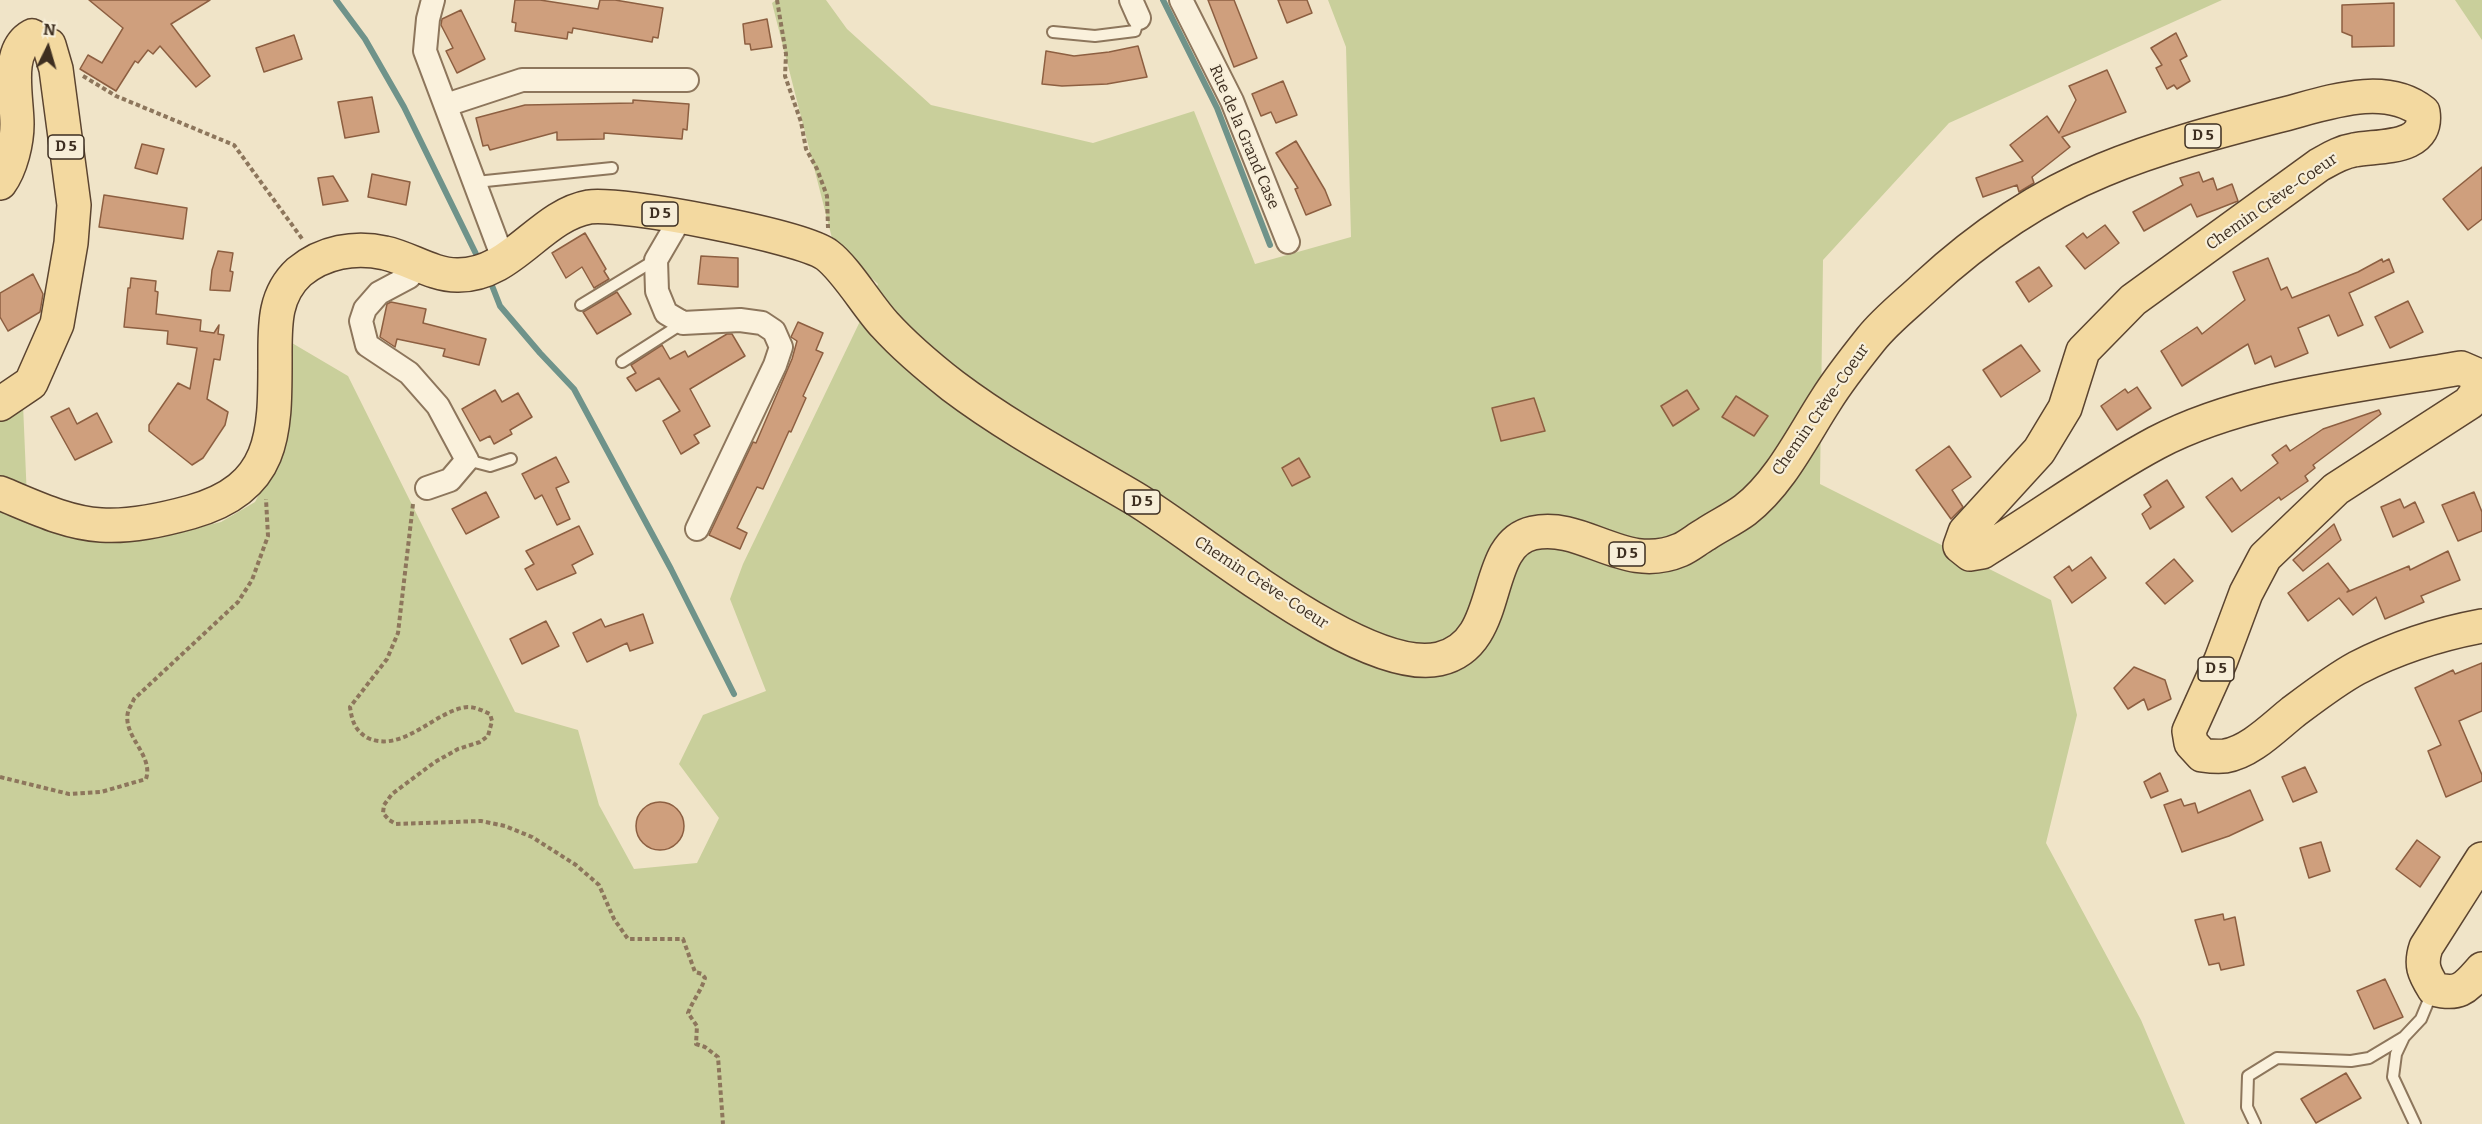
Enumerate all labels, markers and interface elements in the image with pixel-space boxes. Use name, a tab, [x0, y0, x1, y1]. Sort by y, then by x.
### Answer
north arrow	[18, 18, 78, 78]
text: N	[43, 20, 57, 40]
street label: Rue de la Grand Case	[1205, 62, 1283, 212]
road number: D 5	[2185, 124, 2221, 148]
road number: D 5	[48, 135, 84, 159]
street label: Chemin Crève-Coeur	[2203, 149, 2341, 255]
road number: D 5	[642, 202, 678, 226]
street label: Chemin Crève-Coeur	[1768, 341, 1874, 479]
road number: D 5	[1124, 490, 1160, 514]
street label: Chemin Crève-Coeur	[1190, 532, 1332, 634]
road number: D 5	[1609, 542, 1645, 566]
road number: D 5	[2198, 657, 2234, 681]

